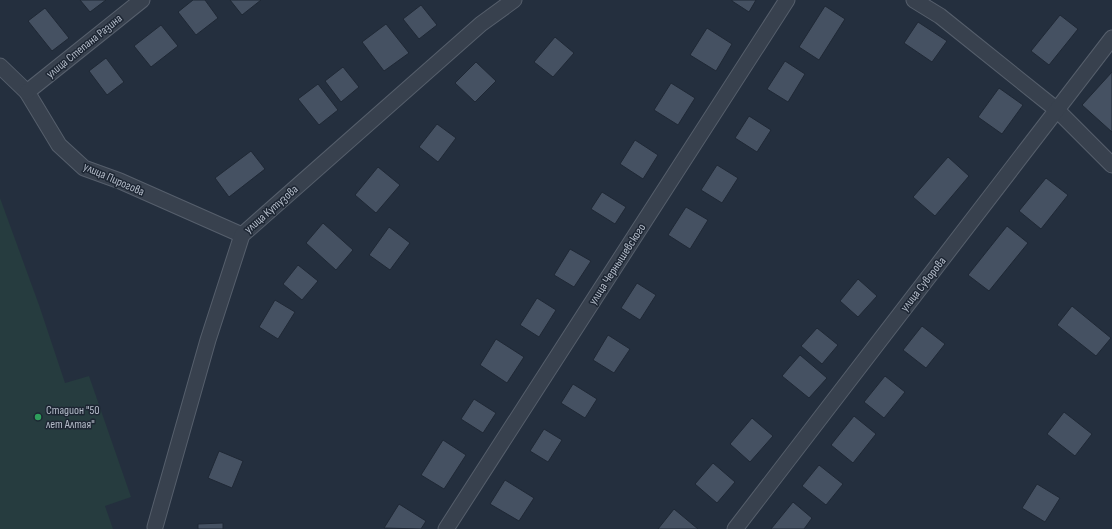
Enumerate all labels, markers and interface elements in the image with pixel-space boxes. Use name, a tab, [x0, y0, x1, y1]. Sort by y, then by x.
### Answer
street label: улица Степана Разина	[43, 11, 126, 82]
street label: улица Пирогова	[81, 159, 147, 200]
street label: улица Кутузова	[241, 182, 302, 237]
street label: улица Чернышевского	[586, 221, 649, 308]
street label: улица Суворова	[897, 254, 950, 315]
place label: Стадион "50 лет Алтая"	[46, 403, 100, 432]
marker: Стадион "50 лет Алтая"	[33, 412, 43, 422]

